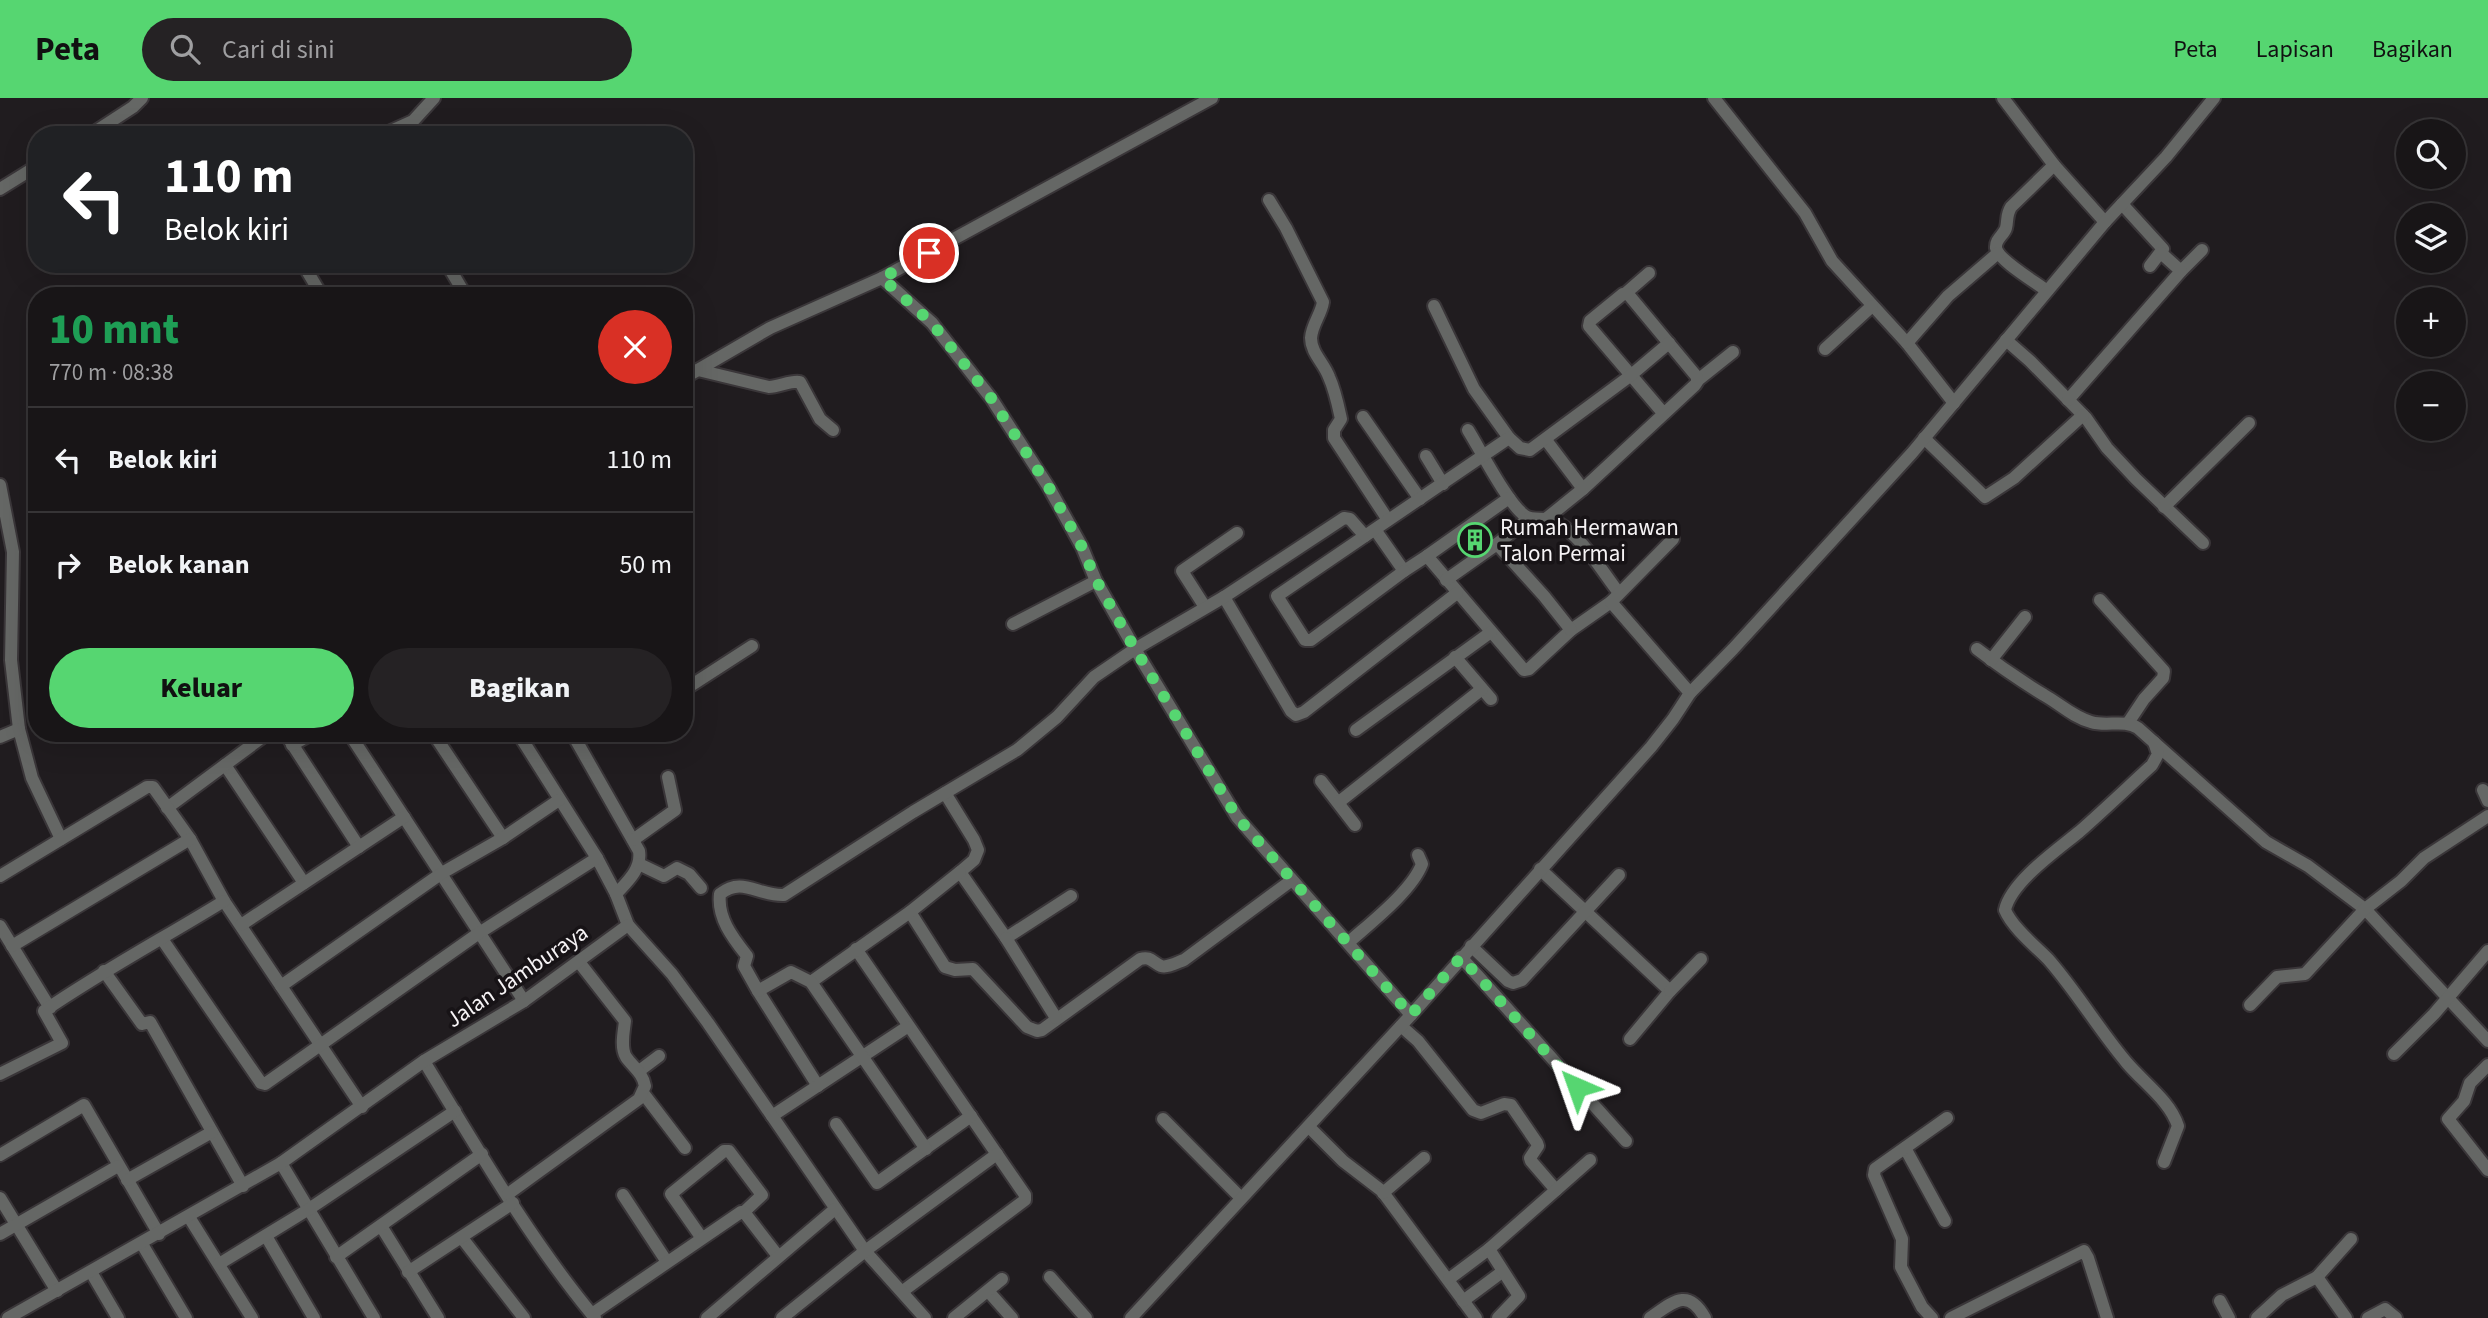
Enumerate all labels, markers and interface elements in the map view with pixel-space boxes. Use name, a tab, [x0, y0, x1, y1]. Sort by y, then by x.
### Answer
search box	[142, 18, 632, 81]
text: Peta	[35, 26, 100, 73]
icon: search	[166, 30, 204, 68]
text: Cari di sini	[222, 31, 335, 68]
text: Peta	[2173, 32, 2218, 67]
text: Lapisan	[2256, 32, 2334, 67]
text: Bagikan	[2372, 32, 2453, 67]
map controls	[2396, 119, 2466, 441]
button: search	[2396, 119, 2466, 189]
text: 110 m	[164, 142, 293, 212]
icon: left	[49, 154, 140, 245]
button: layers	[2396, 203, 2466, 273]
text: Belok kiri	[164, 207, 289, 253]
pin	[899, 223, 959, 283]
icon: arrive	[910, 234, 948, 272]
button: +	[2396, 287, 2466, 357]
text: 10 mnt	[49, 300, 179, 360]
button: close	[598, 310, 672, 384]
text: 770 m · 08:38	[49, 356, 173, 389]
button: −	[2396, 371, 2466, 441]
icon: left	[49, 441, 87, 479]
text: Belok kiri	[108, 441, 217, 478]
text: 110 m	[606, 441, 672, 478]
place label: Rumah Hermawan Talon Permai	[1500, 511, 1679, 570]
building icon: Rumah Hermawan Talon Permai	[1456, 521, 1494, 559]
icon: right	[49, 546, 87, 584]
text: Belok kanan	[108, 546, 250, 583]
text: 50 m	[619, 546, 672, 583]
button: Keluar	[49, 648, 354, 728]
button: Bagikan	[368, 648, 672, 728]
street label: Jalan Jamburaya	[439, 916, 595, 1036]
position arrow	[1540, 1050, 1614, 1124]

